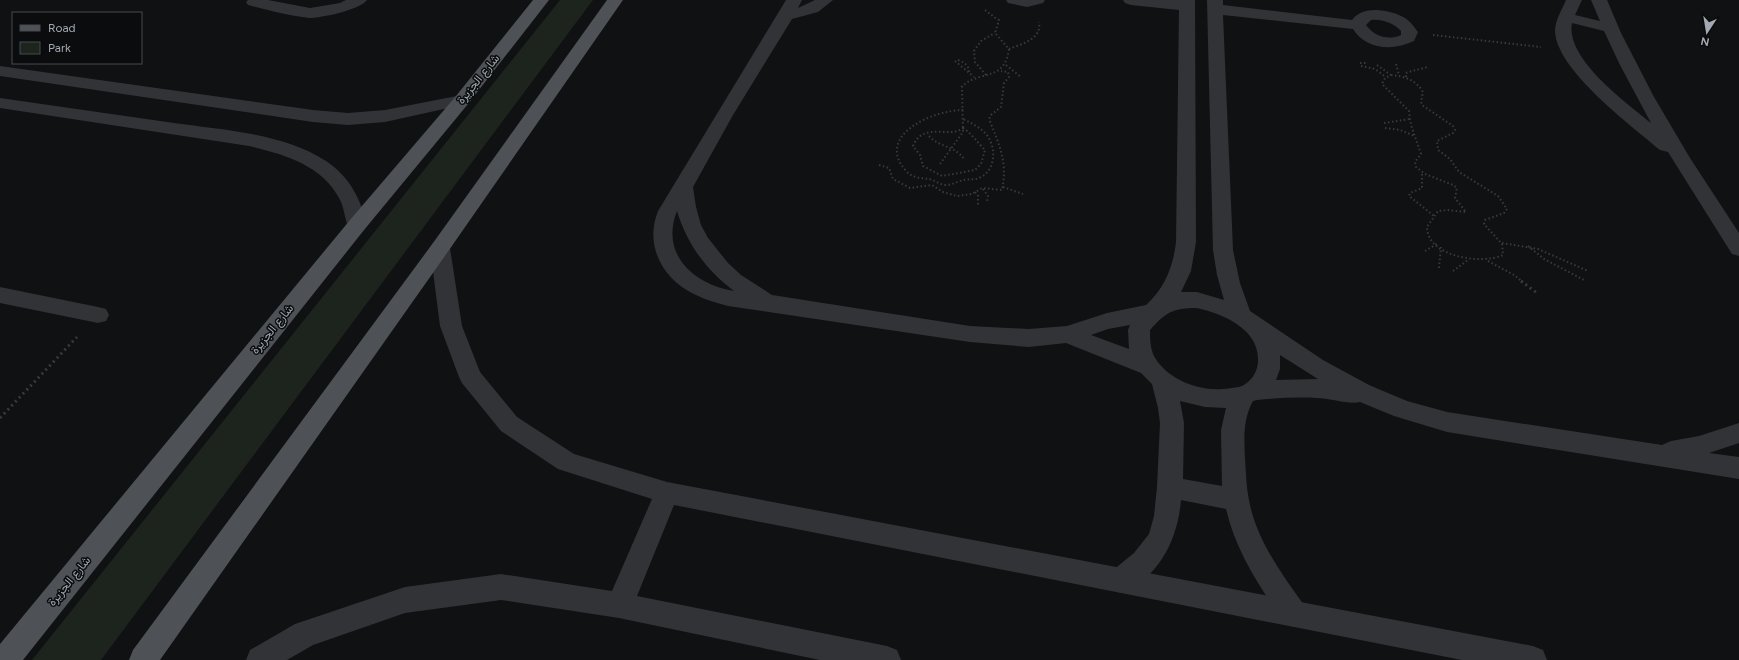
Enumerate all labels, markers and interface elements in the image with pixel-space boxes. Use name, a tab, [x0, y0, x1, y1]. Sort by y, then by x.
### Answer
legend	[12, 12, 142, 64]
north arrow	[1687, 12, 1727, 52]
text: Road	[48, 21, 76, 35]
text: N	[1700, 34, 1711, 49]
text: Park	[48, 41, 71, 55]
street label: شارع الجزيرة	[454, 51, 504, 108]
street label: شارع الجزيرة	[248, 301, 298, 358]
street label: شارع الجزيرة	[45, 553, 95, 610]

